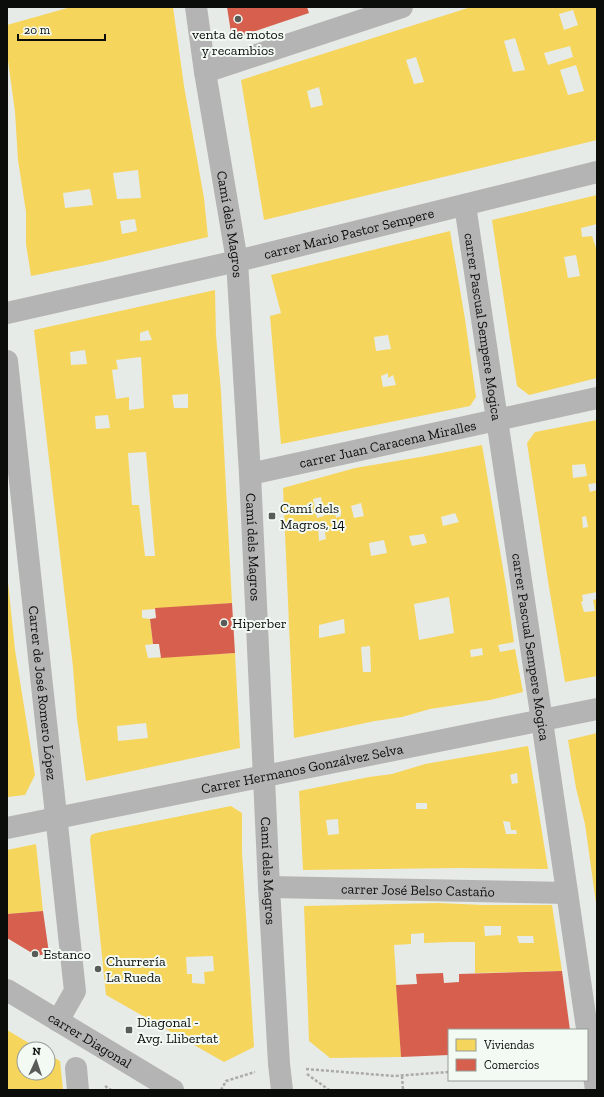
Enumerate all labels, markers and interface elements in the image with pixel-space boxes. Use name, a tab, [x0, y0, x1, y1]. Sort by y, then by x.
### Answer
marker: venta de motos y recambios	[233, 14, 243, 24]
scale bar	[18, 16, 105, 42]
text: 20 m	[24, 23, 51, 37]
place label: venta de motos y recambios	[192, 26, 284, 59]
street label: Camí dels Magros	[213, 169, 247, 278]
street label: carrer Mario Pastor Sempere	[262, 204, 436, 263]
street label: carrer Pascual Sempere Mogica	[461, 232, 506, 422]
street label: carrer Juan Caracena Miralles	[298, 416, 478, 471]
street label: Camí dels Magros	[242, 493, 264, 602]
place label: Camí dels Magros, 14	[280, 500, 345, 533]
marker: Camí dels Magros, 14	[267, 511, 277, 521]
street label: carrer Pascual Sempere Mogica	[509, 552, 553, 742]
street label: Carrer de José Romero López	[25, 605, 61, 782]
place label: Hiperber	[232, 615, 287, 632]
marker: Hiperber	[219, 618, 229, 628]
street label: Carrer Hermanos Gonzálvez Selva	[200, 740, 405, 797]
street label: Camí dels Magros	[257, 816, 280, 925]
street label: carrer José Belso Castaño	[341, 880, 495, 900]
place label: Estanco	[43, 946, 91, 963]
marker: Estanco	[30, 949, 40, 959]
place label: Churrería La Rueda	[106, 953, 166, 986]
marker: Churrería La Rueda	[93, 964, 103, 974]
street label: carrer Diagonal	[45, 1008, 135, 1072]
place label: Diagonal - Avg. Llibertat	[137, 1014, 219, 1047]
marker: Diagonal - Avg. Llibertat	[124, 1025, 134, 1035]
legend	[448, 1029, 588, 1081]
text: Viviendas	[483, 1038, 534, 1052]
north arrow	[16, 1041, 56, 1081]
text: N	[32, 1045, 42, 1058]
text: Comercios	[484, 1058, 539, 1072]

